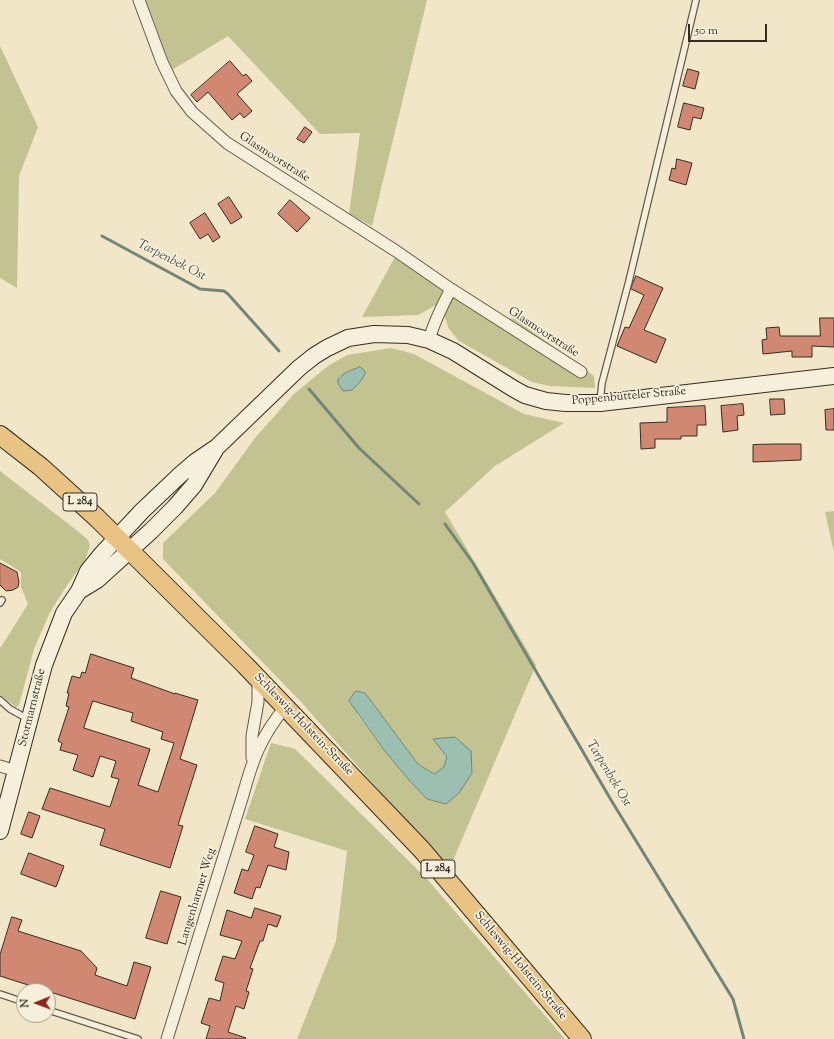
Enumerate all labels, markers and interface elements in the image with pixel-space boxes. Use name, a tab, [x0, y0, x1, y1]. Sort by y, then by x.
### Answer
scale bar	[690, 16, 769, 42]
text: 50 m	[695, 22, 718, 40]
street label: Glasmoorstraße	[236, 130, 312, 186]
water label: Tarpenbek Ost	[134, 237, 208, 285]
street label: Glasmoorstraße	[505, 305, 581, 361]
street label: Poppenbütteler Straße	[571, 385, 687, 409]
road number: L 284	[63, 493, 97, 511]
street label: Stormarnstraße	[16, 667, 50, 749]
street label: Schleswig-Holstein-Straße	[250, 671, 356, 779]
water label: Tarpenbek Ost	[582, 738, 634, 810]
street label: Langenharmer Weg	[176, 847, 220, 947]
road number: L 284	[421, 860, 455, 878]
street label: Schleswig-Holstein-Straße	[471, 909, 569, 1023]
north arrow	[16, 983, 56, 1023]
text: N	[17, 999, 33, 1008]

